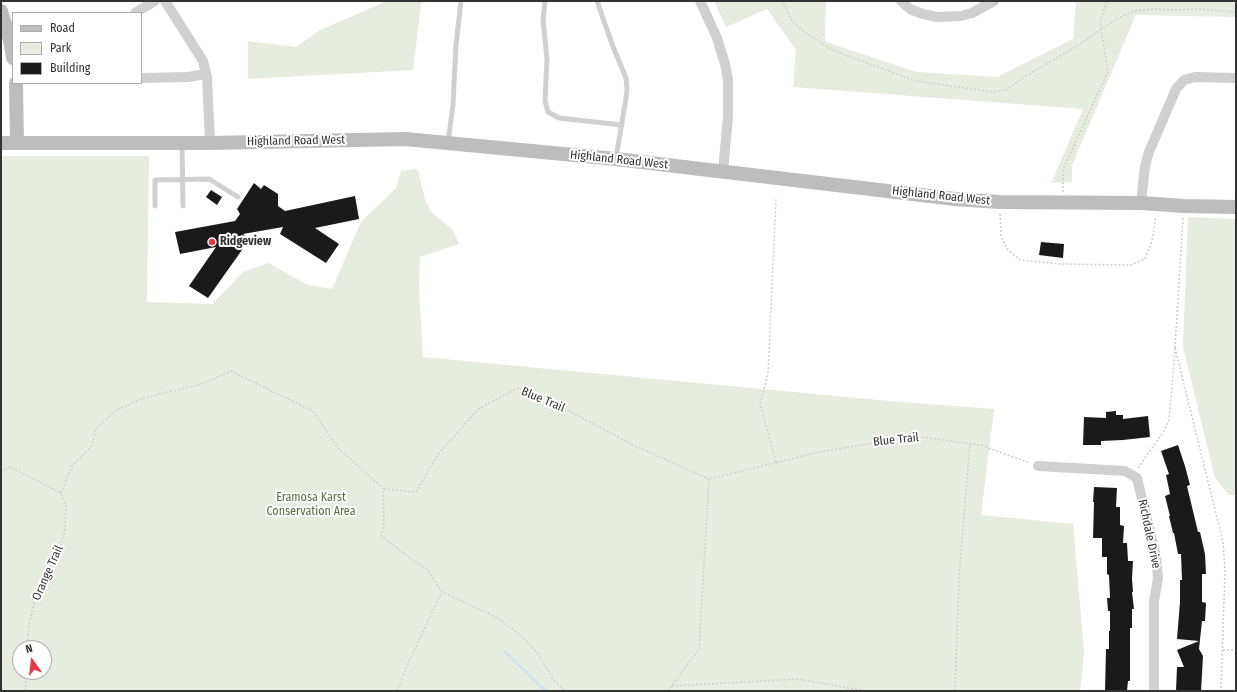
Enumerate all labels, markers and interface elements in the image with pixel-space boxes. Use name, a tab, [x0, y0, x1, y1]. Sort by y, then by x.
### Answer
legend	[12, 12, 142, 84]
text: Road	[50, 21, 75, 35]
text: Park	[50, 41, 71, 55]
text: Building	[50, 61, 90, 75]
street label: Highland Road West	[247, 133, 345, 149]
street label: Highland Road West	[569, 148, 669, 172]
street label: Highland Road West	[891, 184, 991, 208]
place label: Ridgeview	[220, 235, 271, 249]
marker: Ridgeview	[207, 237, 217, 247]
street label: Blue Trail	[519, 384, 567, 416]
street label: Blue Trail	[872, 430, 920, 450]
park label: Eramosa Karst Conservation Area	[266, 491, 356, 519]
street label: Richdale Drive	[1135, 498, 1163, 570]
street label: Orange Trail	[29, 543, 67, 603]
north arrow	[12, 640, 52, 680]
text: N	[24, 642, 34, 656]

